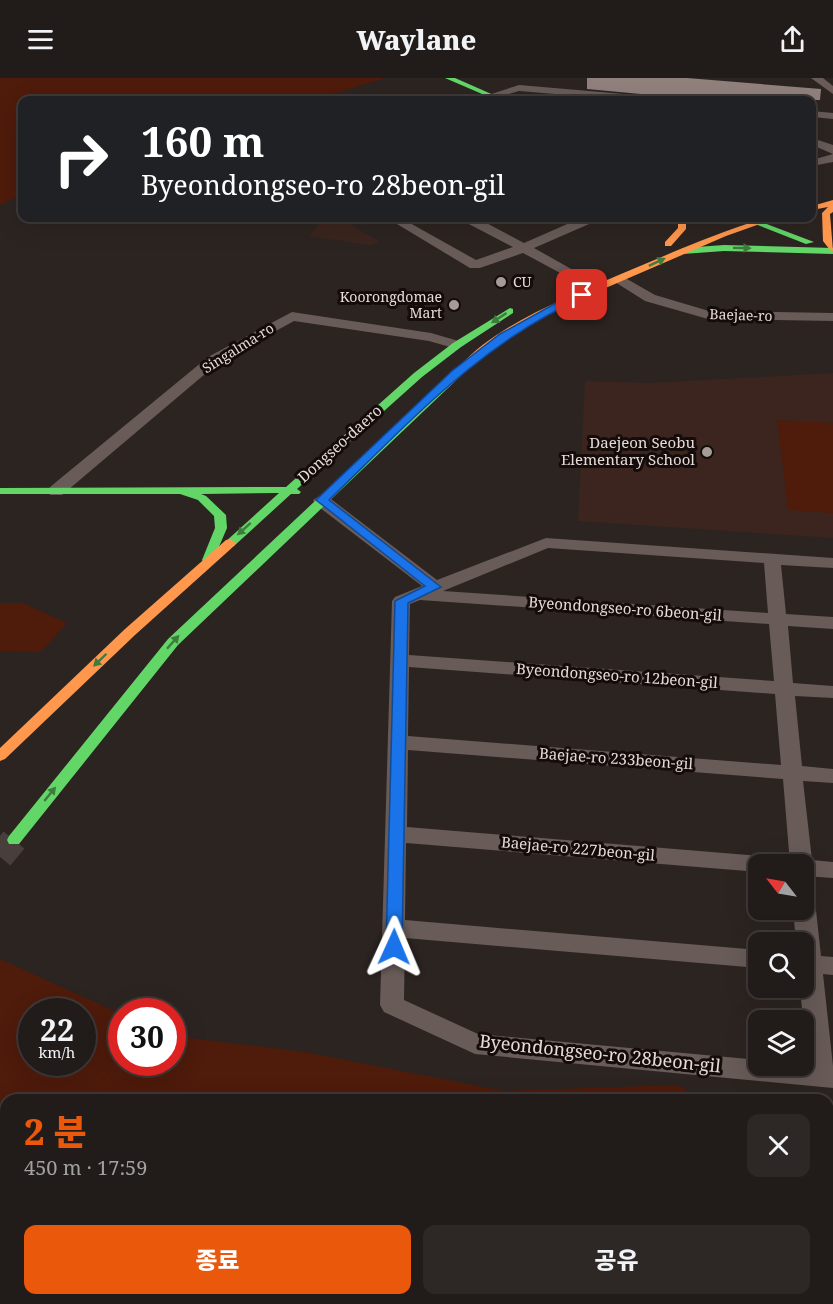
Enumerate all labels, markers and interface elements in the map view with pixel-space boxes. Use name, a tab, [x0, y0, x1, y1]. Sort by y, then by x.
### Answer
text: Waylane	[357, 21, 476, 58]
icon: menu	[24, 23, 57, 56]
icon: share	[776, 23, 809, 56]
text: 160 m	[141, 112, 265, 169]
icon: right	[42, 120, 120, 198]
text: Byeondongseo-ro 28beon-gil	[141, 166, 505, 203]
one-way arrow	[732, 243, 751, 253]
one-way arrow	[648, 258, 665, 267]
pin	[556, 269, 607, 320]
place label: CU	[513, 272, 532, 291]
marker: CU	[494, 275, 508, 289]
icon: arrive	[565, 278, 598, 311]
place label: Koorongdomae Mart	[340, 287, 442, 322]
marker: Koorongdomae Mart	[447, 298, 461, 312]
street label: Baejae-ro	[709, 304, 773, 325]
one-way arrow	[491, 312, 507, 323]
street label: Singalma-ro	[198, 318, 277, 377]
street label: Dongseo-daero	[293, 400, 386, 486]
place label: Daejeon Seobu Elementary School	[561, 432, 695, 469]
marker: Daejeon Seobu Elementary School	[700, 445, 714, 459]
one-way arrow	[237, 522, 252, 535]
street label: Byeondongseo-ro 6beon-gil	[528, 591, 723, 625]
one-way arrow	[166, 635, 180, 650]
one-way arrow	[93, 653, 108, 666]
street label: Byeondongseo-ro 12beon-gil	[516, 658, 719, 692]
street label: Baejae-ro 233beon-gil	[538, 743, 694, 773]
one-way arrow	[44, 787, 56, 802]
street label: Baejae-ro 227beon-gil	[500, 831, 656, 865]
north arrow	[748, 854, 814, 920]
map controls	[748, 854, 814, 1076]
position arrow	[362, 915, 426, 979]
button: search	[748, 932, 814, 998]
speed limit sign: 30	[108, 998, 186, 1076]
text: 22	[40, 1009, 74, 1050]
button: layers	[748, 1010, 814, 1076]
street label: Byeondongseo-ro 28beon-gil	[478, 1028, 722, 1078]
text: km/h	[39, 1042, 75, 1062]
text: 2 분	[24, 1107, 87, 1156]
button: close	[747, 1114, 810, 1177]
text: 450 m · 17:59	[24, 1154, 147, 1181]
button: 종료	[24, 1225, 411, 1294]
button: 공유	[423, 1225, 810, 1294]

